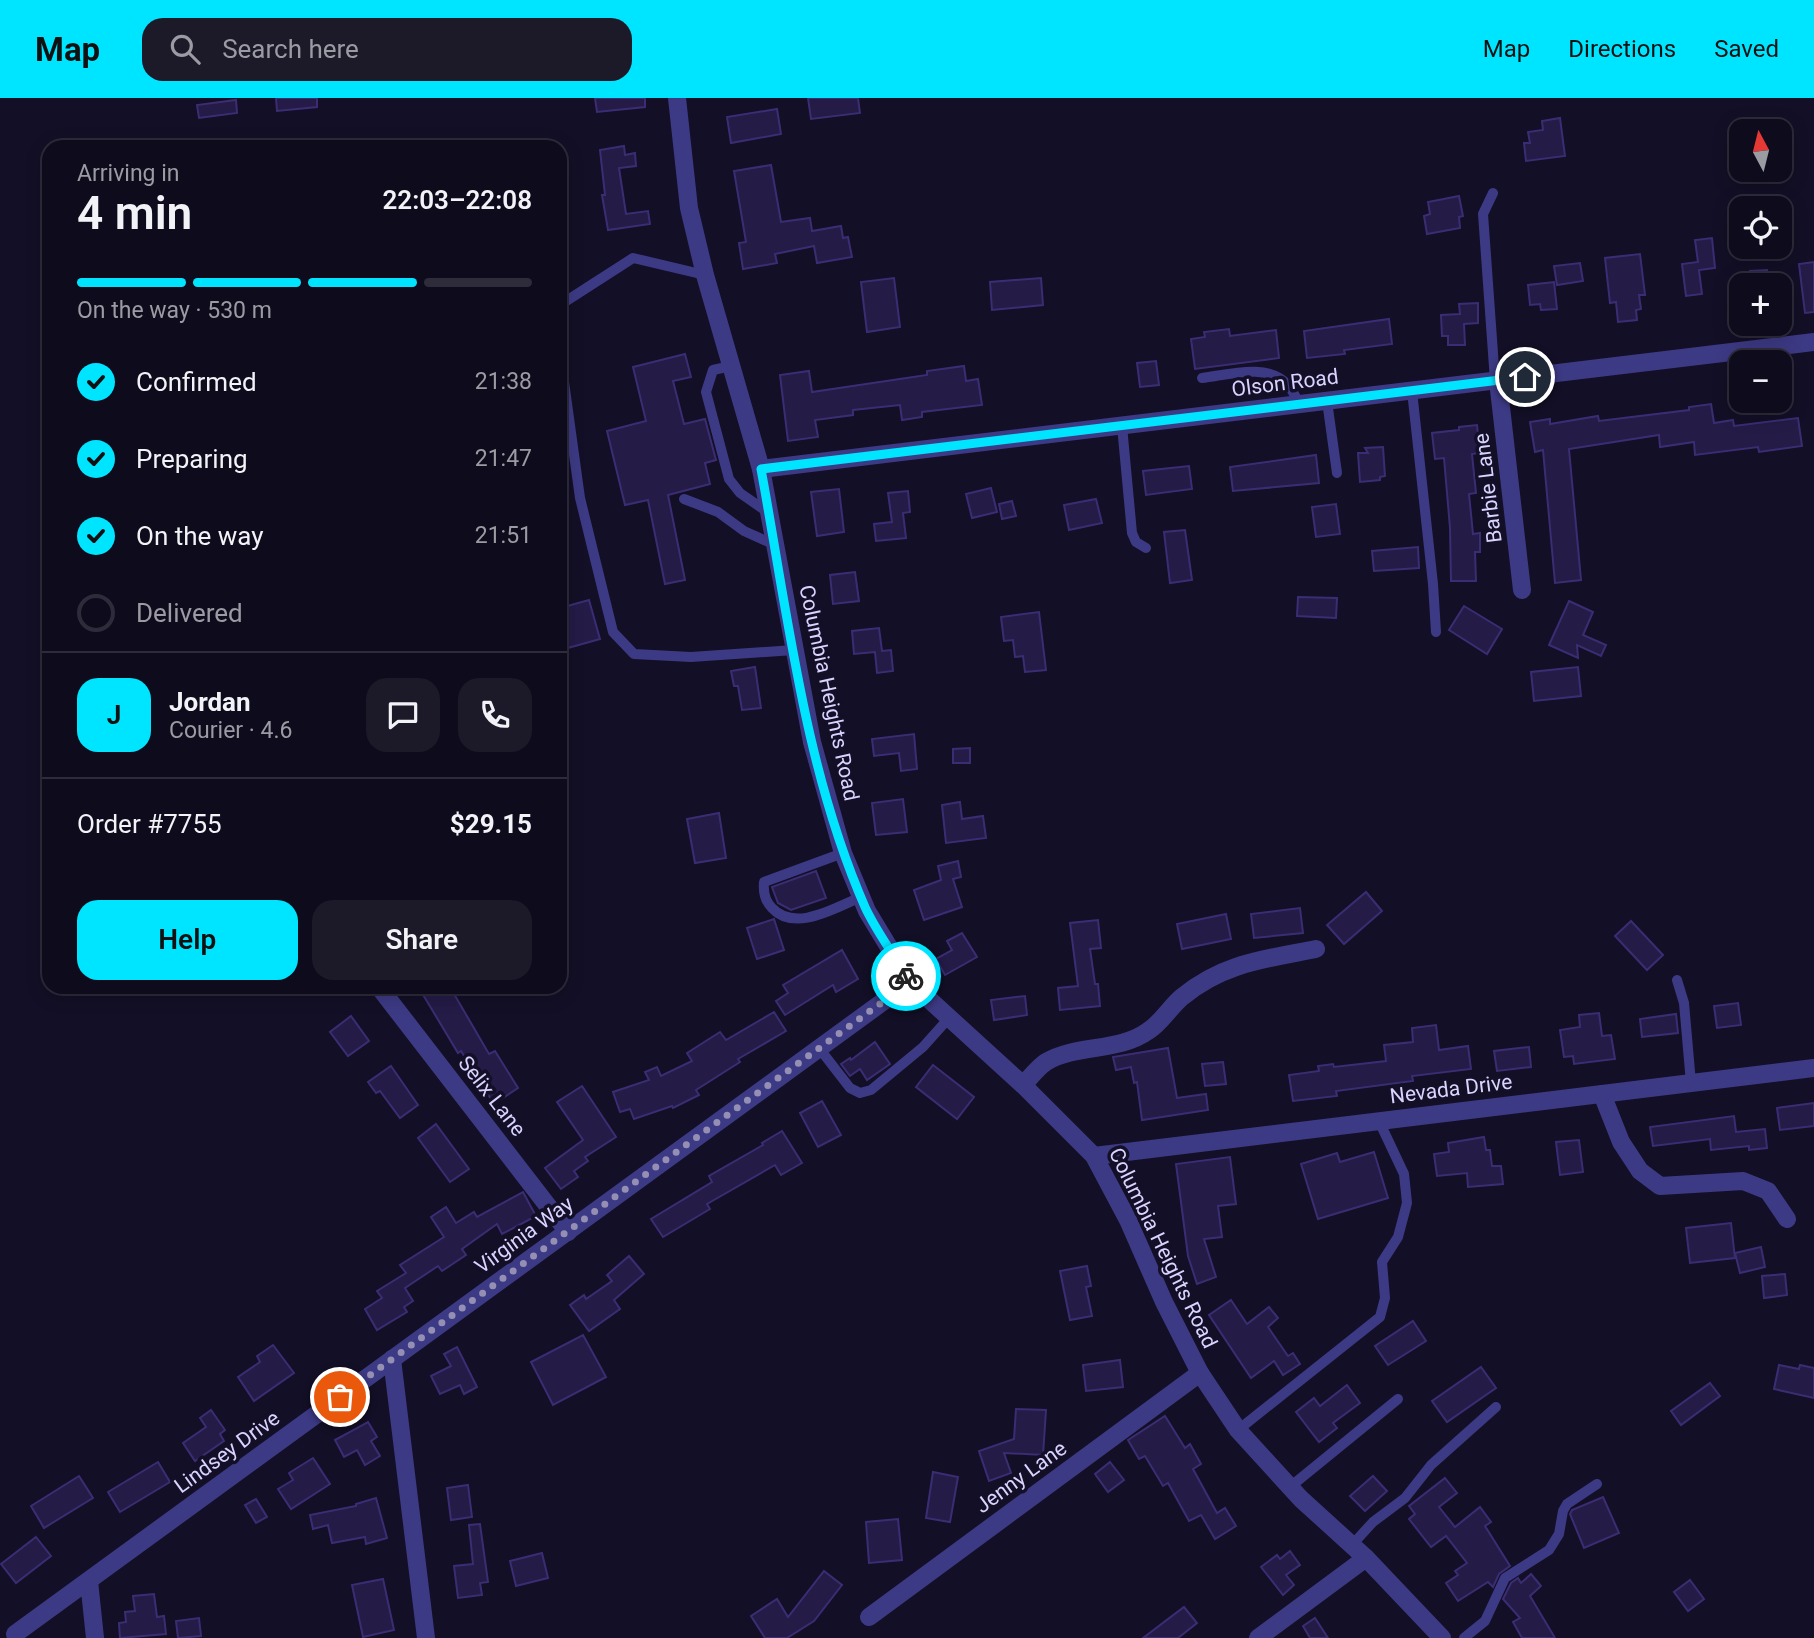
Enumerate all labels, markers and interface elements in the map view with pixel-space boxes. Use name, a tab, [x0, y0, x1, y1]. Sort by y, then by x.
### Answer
search box	[142, 18, 632, 81]
text: Map	[35, 30, 100, 69]
icon: search	[166, 30, 204, 68]
text: Search here	[222, 34, 359, 64]
text: Map	[1483, 35, 1530, 63]
text: Directions	[1568, 35, 1676, 63]
text: Saved	[1714, 35, 1779, 63]
north arrow	[1729, 119, 1792, 182]
map controls	[1729, 119, 1792, 413]
text: Arriving in	[77, 160, 180, 187]
text: 22:03–22:08	[382, 185, 532, 215]
text: 4 min	[77, 186, 192, 240]
button: locate	[1729, 196, 1792, 259]
button: +	[1729, 273, 1792, 336]
text: On the way · 530 m	[77, 297, 272, 324]
pin	[1495, 347, 1555, 407]
button: −	[1729, 350, 1792, 413]
icon: home	[1506, 358, 1544, 396]
icon: check	[77, 363, 115, 401]
street label: Olson Road	[1230, 365, 1340, 401]
text: Confirmed	[136, 367, 257, 397]
text: 21:38	[475, 368, 532, 395]
street label: Barbie Lane	[1469, 432, 1507, 544]
icon: check	[77, 440, 115, 478]
text: Preparing	[136, 444, 248, 474]
text: 21:47	[475, 445, 532, 472]
icon: check	[77, 517, 115, 555]
text: On the way	[136, 521, 264, 551]
text: 21:51	[475, 522, 532, 549]
street label: Columbia Heights Road	[794, 583, 864, 803]
text: Delivered	[136, 598, 243, 628]
button: chat	[366, 678, 440, 752]
button: phone	[458, 678, 532, 752]
text: Jordan	[169, 687, 251, 717]
text: J	[107, 700, 121, 730]
text: Courier · 4.6	[169, 717, 292, 744]
text: Order #7755	[77, 809, 222, 839]
text: $29.15	[450, 809, 532, 839]
button: Help	[77, 900, 298, 980]
button: Share	[312, 900, 532, 980]
courier	[871, 941, 941, 1011]
icon: bike	[887, 957, 925, 995]
street label: Selix Lane	[453, 1051, 531, 1141]
street label: Nevada Drive	[1388, 1070, 1514, 1108]
street label: Columbia Heights Road	[1104, 1144, 1222, 1352]
street label: Virginia Way	[470, 1191, 578, 1279]
pin	[310, 1367, 370, 1427]
icon: bag	[321, 1378, 359, 1416]
street label: Lindsey Drive	[170, 1406, 284, 1498]
street label: Jenny Lane	[971, 1436, 1071, 1518]

